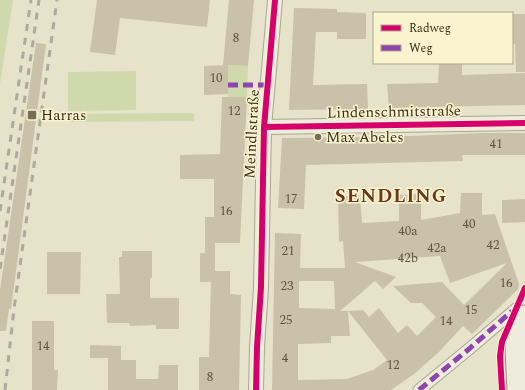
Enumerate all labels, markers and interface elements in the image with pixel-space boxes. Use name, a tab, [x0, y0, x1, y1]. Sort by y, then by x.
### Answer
legend	[373, 12, 513, 64]
text: Radweg	[409, 19, 451, 38]
house number: 8	[233, 28, 239, 48]
text: Weg	[409, 39, 433, 58]
house number: 10	[210, 68, 223, 88]
street label: Meindlstraße	[238, 89, 266, 179]
street label: Lindenschmitstraße	[327, 99, 461, 125]
house number: 12	[228, 101, 241, 121]
place label: Harras	[41, 104, 86, 127]
marker: Harras	[26, 109, 38, 121]
place label: Max Abeles	[326, 126, 404, 149]
marker: Max Abeles	[313, 132, 323, 142]
house number: 41	[490, 134, 503, 154]
district label: SENDLING	[335, 182, 447, 211]
house number: 17	[285, 189, 298, 209]
house number: 16	[220, 201, 233, 221]
house number: 40	[463, 214, 476, 234]
house number: 40a	[398, 221, 418, 241]
house number: 42	[487, 235, 500, 255]
house number: 42a	[427, 238, 447, 258]
house number: 21	[282, 241, 295, 261]
house number: 42b	[398, 248, 418, 268]
house number: 16	[500, 273, 513, 293]
house number: 23	[281, 276, 294, 296]
house number: 15	[465, 300, 478, 320]
house number: 25	[280, 310, 293, 330]
house number: 14	[440, 311, 453, 331]
house number: 14	[37, 336, 50, 356]
house number: 4	[282, 348, 289, 368]
house number: 12	[387, 355, 400, 375]
house number: 8	[207, 367, 213, 387]

